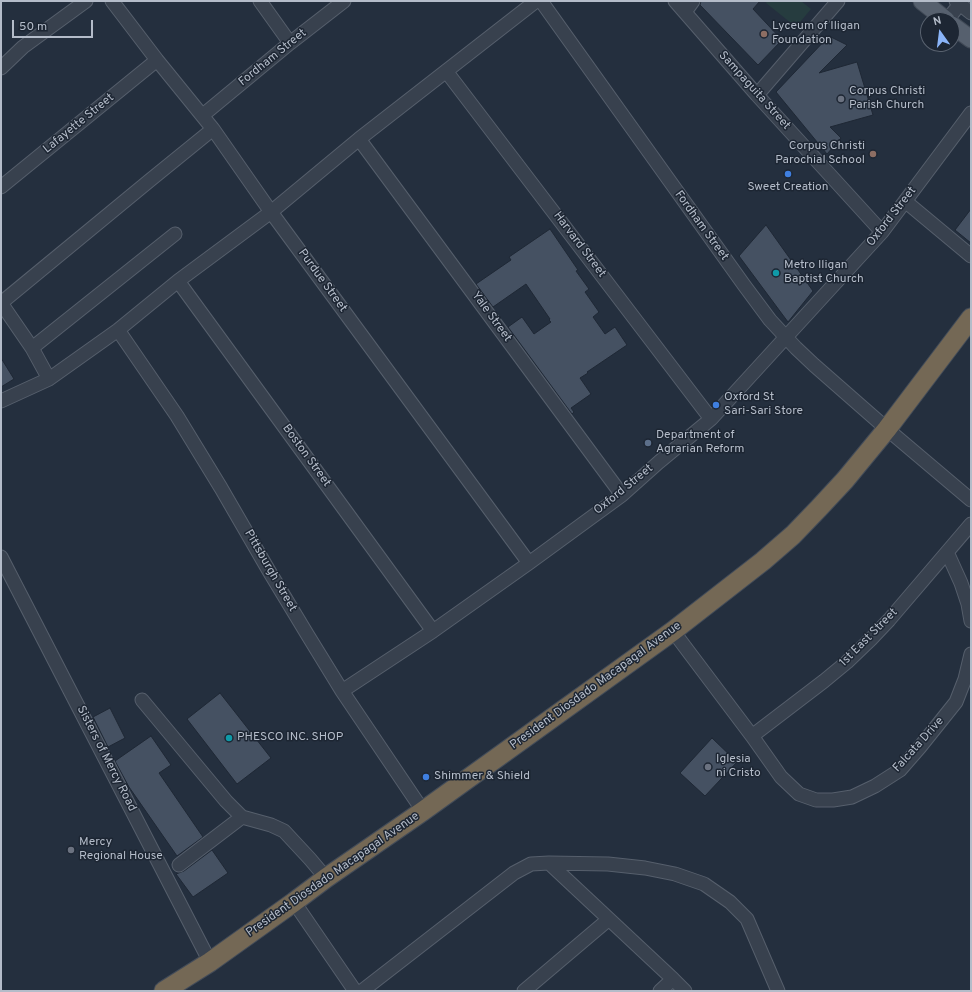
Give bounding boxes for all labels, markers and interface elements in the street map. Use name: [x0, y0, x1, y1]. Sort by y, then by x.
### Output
scale bar: [14, 12, 95, 38]
north arrow: [920, 12, 960, 52]
text: N: [932, 14, 943, 29]
text: 50 m: [19, 19, 47, 35]
place label: Lyceum of Iligan Foundation: [772, 20, 860, 48]
street label: Fordham Street: [236, 26, 310, 90]
marker: Lyceum of Iligan Foundation: [759, 29, 769, 39]
street label: Sampaguita Street: [715, 49, 793, 133]
place label: Corpus Christi Parish Church: [849, 85, 925, 113]
street label: Lafayette Street: [41, 91, 117, 157]
marker: Corpus Christi Parish Church: [836, 94, 846, 104]
place label: Corpus Christi Parochial School: [775, 140, 865, 168]
marker: Corpus Christi Parochial School: [868, 149, 878, 159]
marker: Sweet Creation: [783, 169, 793, 179]
place label: Sweet Creation: [748, 181, 828, 195]
street label: Oxford Street: [864, 184, 920, 250]
street label: Fordham Street: [671, 188, 731, 264]
street label: Harvard Street: [550, 209, 608, 281]
street label: Purdue Street: [294, 247, 350, 315]
place label: Metro Iligan Baptist Church: [784, 259, 864, 287]
marker: Metro Iligan Baptist Church: [771, 268, 781, 278]
street label: Yale Street: [468, 289, 514, 345]
place label: Oxford St Sari-Sari Store: [724, 391, 803, 419]
marker: Oxford St Sari-Sari Store: [711, 400, 721, 410]
street label: Boston Street: [279, 422, 333, 490]
place label: Department of Agrarian Reform: [656, 429, 744, 457]
marker: Department of Agrarian Reform: [643, 438, 653, 448]
street label: Oxford Street: [592, 462, 656, 518]
street label: Pittsburgh Street: [241, 527, 299, 615]
street label: 1st East Street: [837, 606, 901, 670]
street label: President Diosdado Macapagal Avenue: [508, 619, 684, 753]
street label: Sisters of Mercy Road: [73, 704, 139, 814]
street label: Falcata Drive: [890, 714, 948, 776]
place label: PHESCO INC. SHOP: [237, 731, 343, 745]
marker: PHESCO INC. SHOP: [224, 733, 234, 743]
place label: Iglesia ni Cristo: [716, 753, 761, 781]
marker: Iglesia ni Cristo: [703, 762, 713, 772]
place label: Shimmer & Shield: [434, 770, 530, 784]
marker: Shimmer & Shield: [421, 772, 431, 782]
street label: President Diosdado Macapagal Avenue: [244, 810, 422, 940]
place label: Mercy Regional House: [79, 836, 163, 864]
marker: Mercy Regional House: [66, 845, 76, 855]

